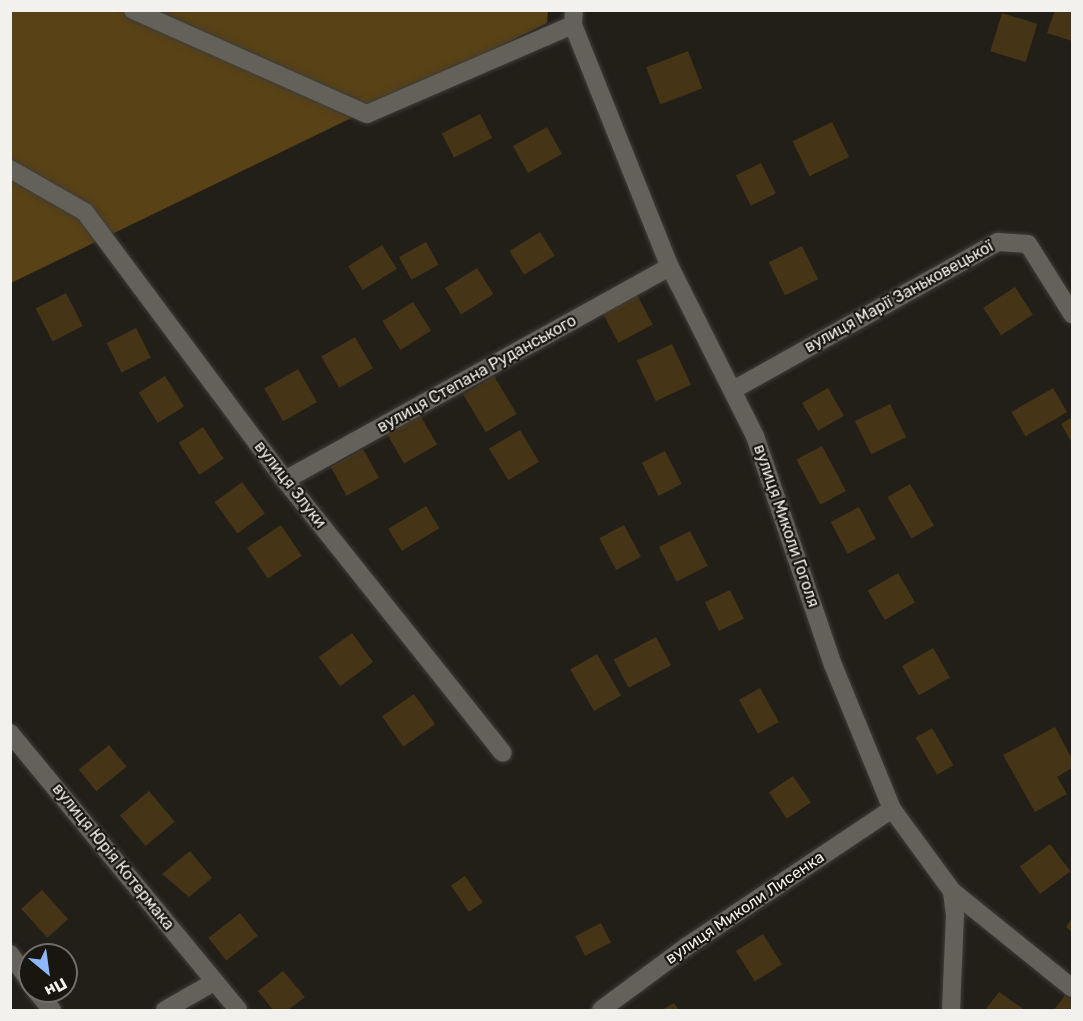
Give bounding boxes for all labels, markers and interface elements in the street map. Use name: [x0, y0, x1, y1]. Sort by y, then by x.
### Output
street label: вулиця Марії Заньковецької: [801, 237, 997, 357]
street label: вулиця Степана Руданського: [374, 311, 580, 437]
street label: вулиця Злуки: [250, 438, 330, 532]
street label: вулиця Миколи Гоголя: [749, 442, 823, 610]
street label: вулиця Юрія Котермака: [48, 780, 178, 934]
street label: вулиця Миколи Лисенка: [662, 848, 828, 968]
north arrow: [18, 943, 78, 1003]
text: Пн: [42, 974, 70, 1001]

